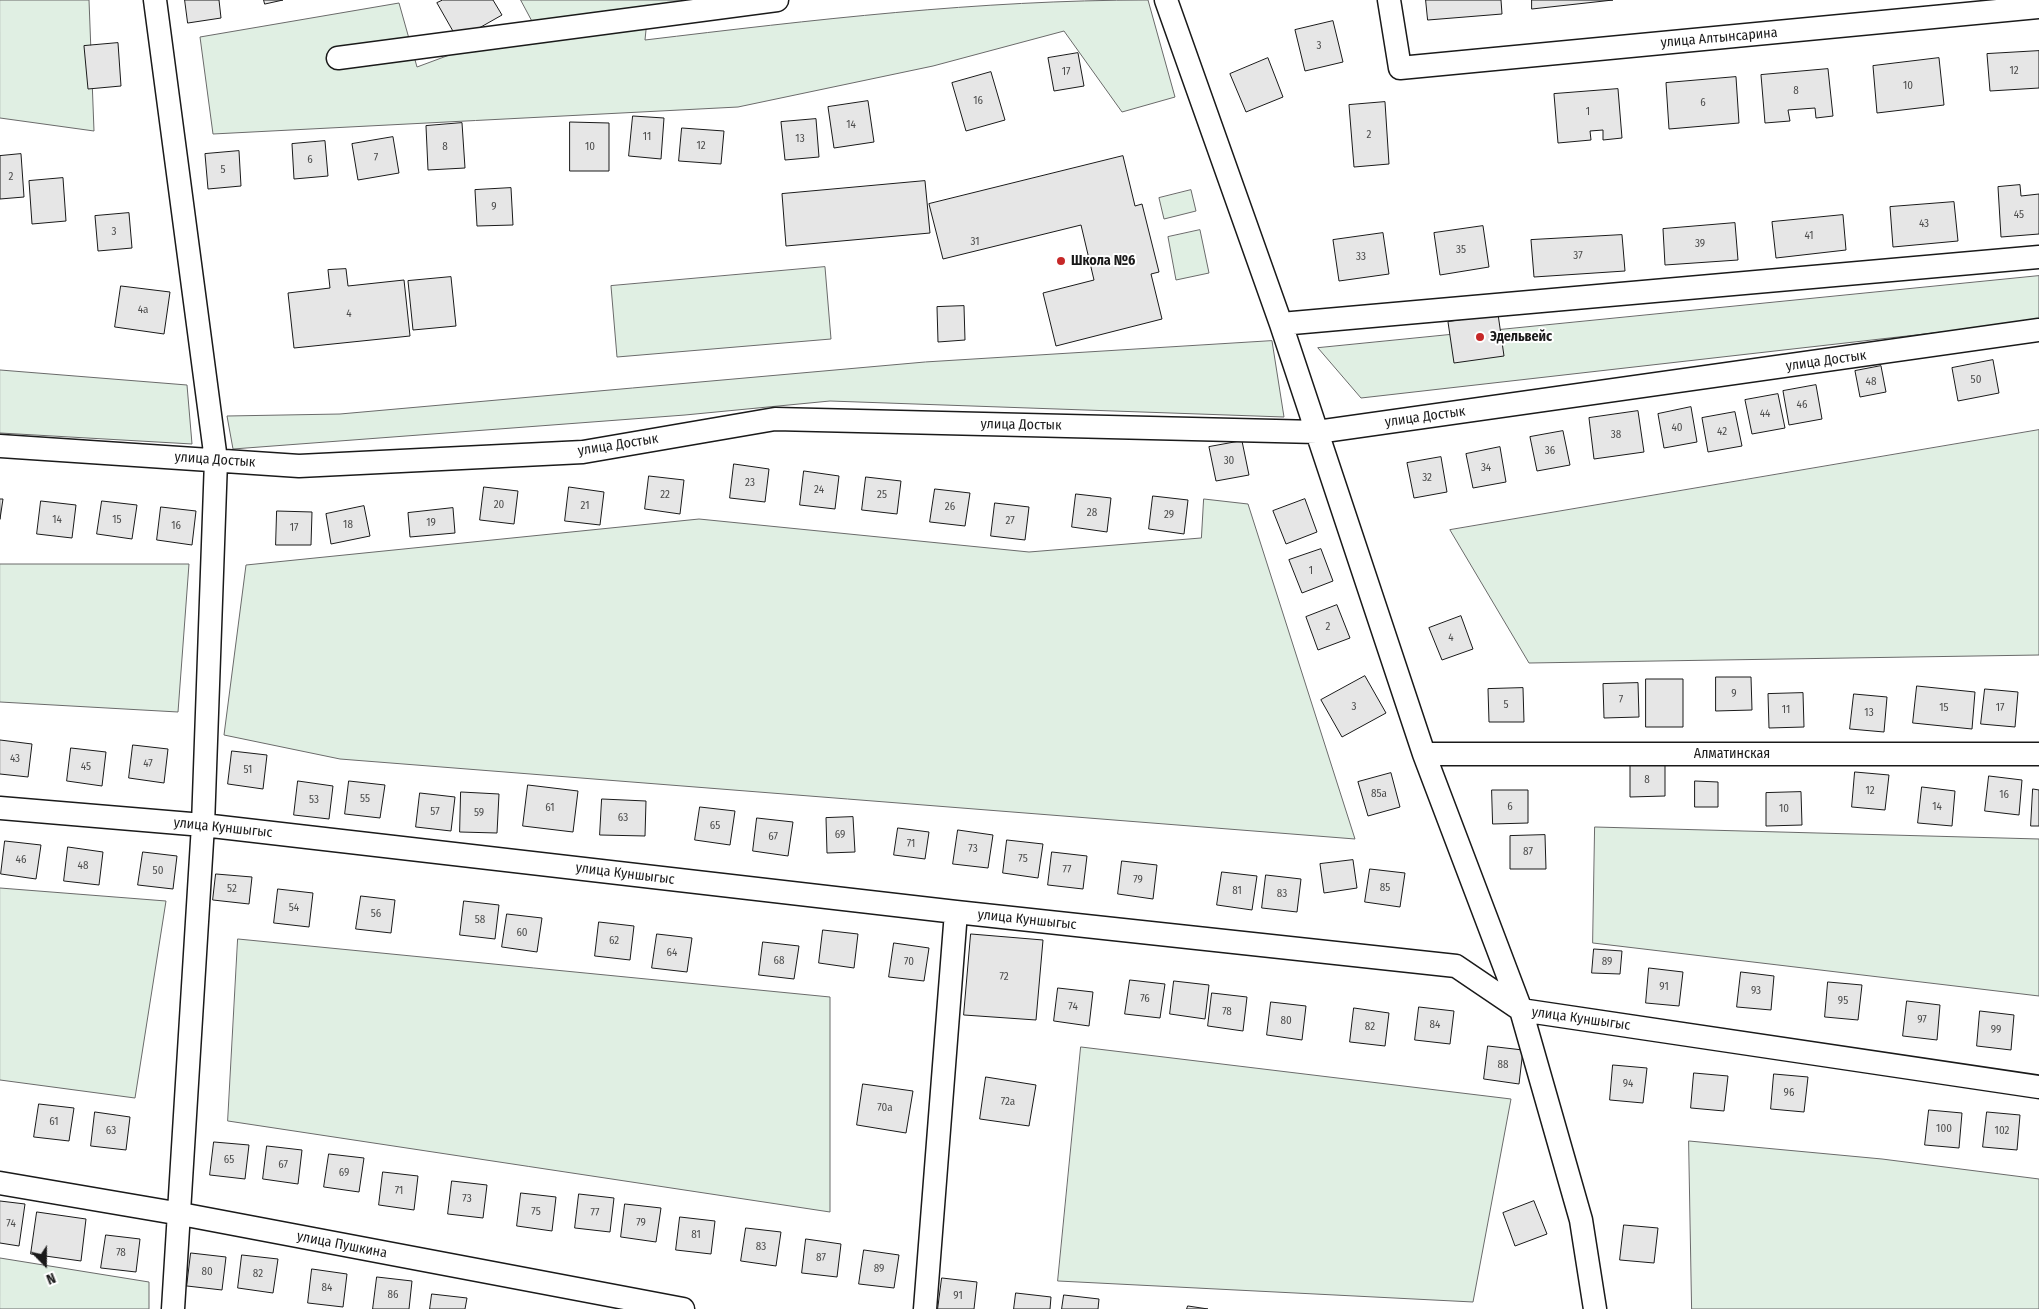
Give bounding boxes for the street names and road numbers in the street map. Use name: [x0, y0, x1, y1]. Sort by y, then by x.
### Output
street label: улица Алтынсарина: [1660, 25, 1778, 51]
street label: улица Достык: [1785, 347, 1867, 375]
street label: улица Достык: [1384, 403, 1466, 431]
street label: улица Достык: [980, 416, 1062, 434]
street label: улица Достык: [577, 430, 659, 460]
street label: улица Достык: [174, 449, 256, 471]
street label: Алматинская: [1694, 746, 1770, 762]
street label: улица Куншыгыс: [173, 814, 273, 842]
street label: улица Куншыгыс: [575, 860, 675, 888]
street label: улица Куншыгыс: [977, 906, 1077, 934]
street label: улица Куншыгыс: [1531, 1004, 1631, 1034]
street label: улица Пушкина: [296, 1228, 388, 1262]

